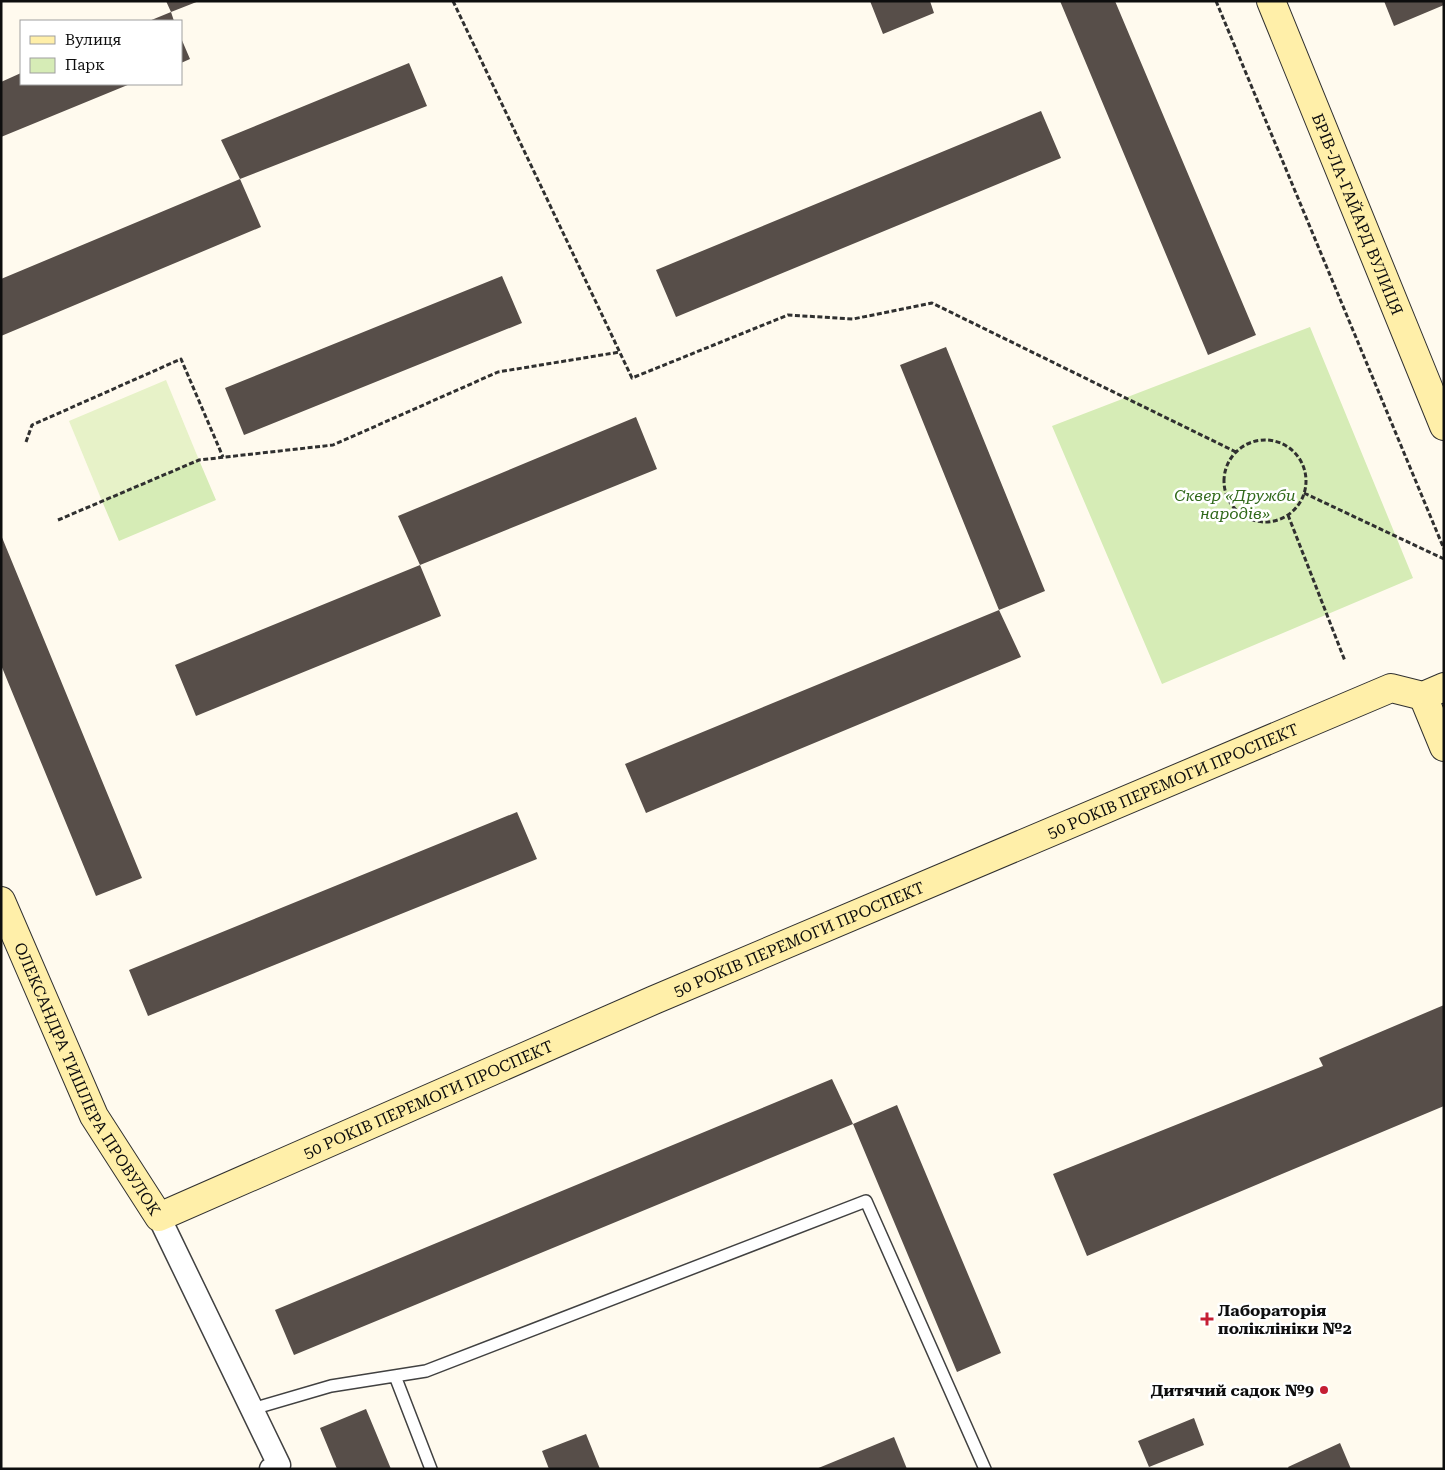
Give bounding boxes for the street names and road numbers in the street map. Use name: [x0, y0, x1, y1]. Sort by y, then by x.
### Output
street label: БРІВ-ЛА-ГАЙАРД ВУЛИЦЯ: [1308, 110, 1407, 318]
street label: 50 РОКІВ ПЕРЕМОГИ ПРОСПЕКТ: [1044, 719, 1301, 842]
street label: 50 РОКІВ ПЕРЕМОГИ ПРОСПЕКТ: [670, 877, 927, 1000]
street label: ОЛЕКСАНДРА ТИШЛЕРА ПРОВУЛОК: [10, 939, 165, 1219]
street label: 50 РОКІВ ПЕРЕМОГИ ПРОСПЕКТ: [300, 1036, 556, 1162]

